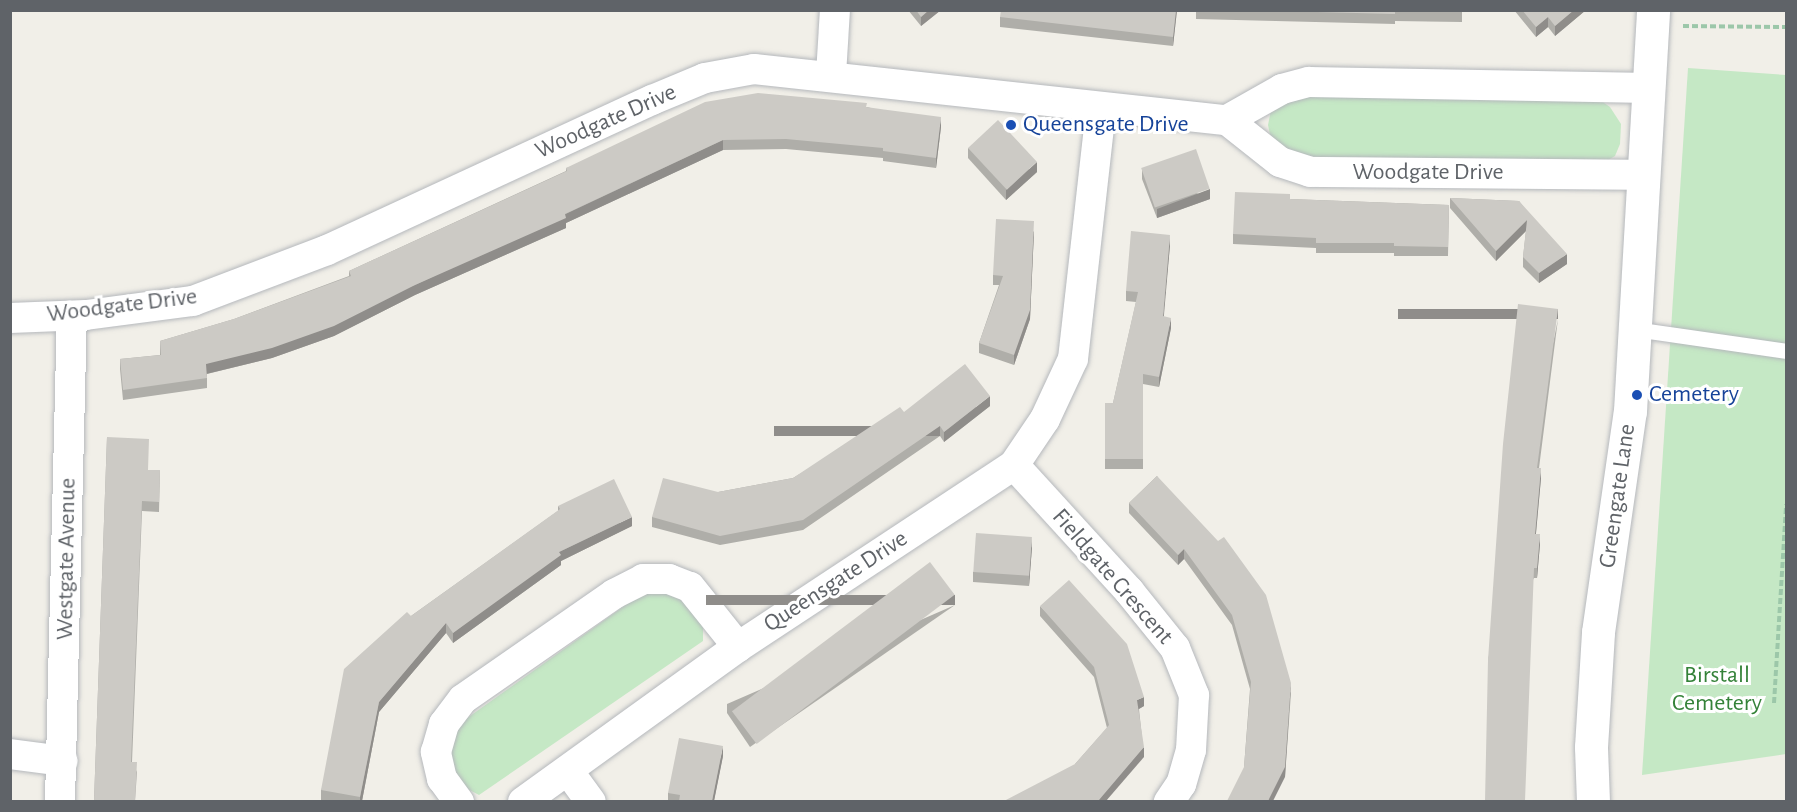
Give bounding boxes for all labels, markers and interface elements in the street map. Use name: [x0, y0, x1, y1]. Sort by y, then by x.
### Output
street label: Woodgate Drive: [531, 78, 681, 166]
place label: Queensgate Drive: [1023, 111, 1189, 139]
marker: Queensgate Drive: [1004, 118, 1018, 132]
street label: Woodgate Drive: [1352, 159, 1504, 187]
street label: Woodgate Drive: [45, 282, 199, 330]
place label: Cemetery: [1649, 381, 1739, 409]
marker: Cemetery: [1630, 388, 1644, 402]
street label: Greengate Lane: [1594, 422, 1642, 570]
street label: Westgate Avenue: [51, 478, 83, 640]
street label: Fieldgate Crescent: [1045, 503, 1179, 651]
street label: Queensgate Drive: [759, 525, 913, 639]
park label: Birstall Cemetery: [1672, 662, 1762, 718]

